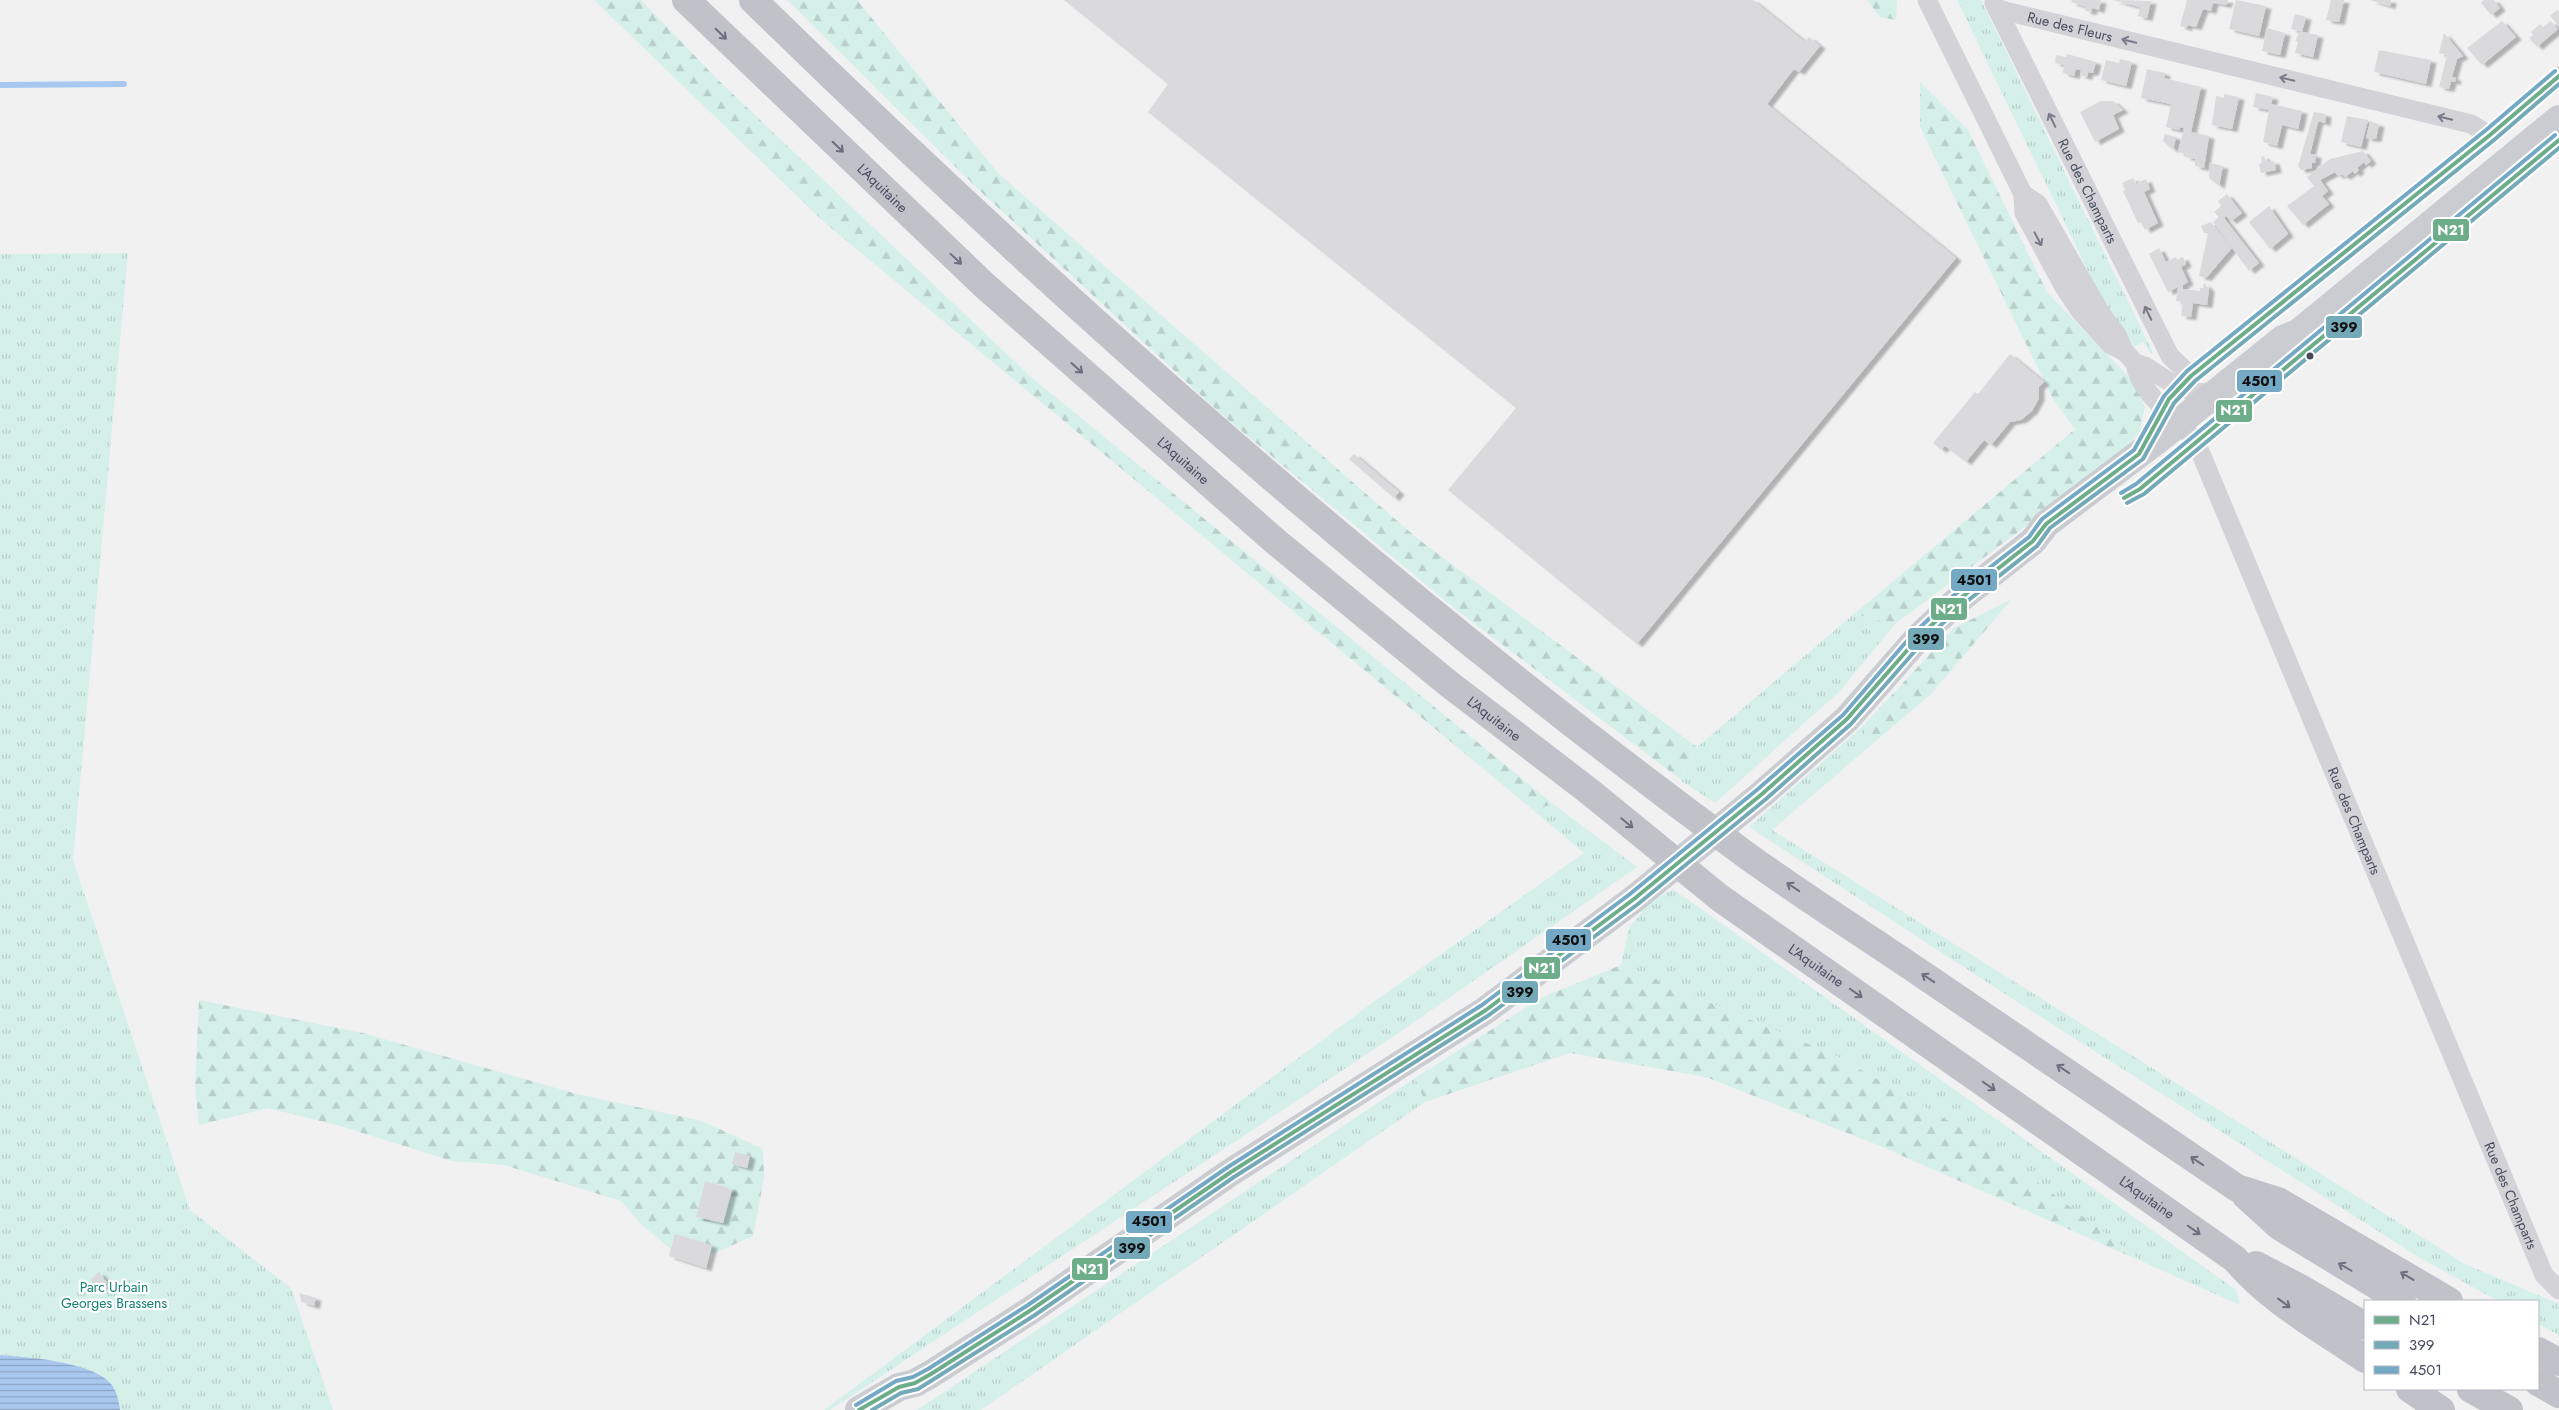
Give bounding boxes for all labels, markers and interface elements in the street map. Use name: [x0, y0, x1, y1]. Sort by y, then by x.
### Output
street label: Rue des Fleurs: [2025, 7, 2115, 47]
one-way arrow: [715, 28, 728, 40]
one-way arrow: [2122, 36, 2138, 45]
one-way arrow: [2280, 74, 2296, 84]
one-way arrow: [2047, 113, 2056, 128]
one-way arrow: [2438, 113, 2454, 122]
street label: Rue des Champarts: [2053, 135, 2122, 247]
one-way arrow: [832, 141, 845, 153]
street label: L'Aquitaine: [853, 159, 912, 217]
line badge: N21: [2432, 218, 2470, 242]
text: N21: [2437, 220, 2465, 240]
one-way arrow: [2034, 231, 2043, 246]
one-way arrow: [950, 253, 962, 265]
one-way arrow: [2143, 306, 2152, 321]
line badge: 399: [2325, 315, 2363, 339]
text: 399: [2330, 317, 2358, 337]
unlabelled marker: [2305, 351, 2315, 361]
one-way arrow: [1070, 362, 1083, 373]
line badge: 4501: [2236, 369, 2283, 393]
text: 4501: [2241, 371, 2277, 391]
line badge: N21: [2215, 399, 2253, 423]
text: N21: [2220, 400, 2248, 420]
street label: L'Aquitaine: [1153, 432, 1214, 489]
line badge: 4501: [1950, 568, 1998, 592]
text: 4501: [1956, 570, 1992, 590]
line badge: N21: [1930, 597, 1968, 621]
text: N21: [1935, 599, 1963, 619]
line badge: 399: [1907, 627, 1945, 651]
text: 399: [1912, 629, 1940, 649]
street label: L'Aquitaine: [1463, 691, 1525, 746]
street label: Rue des Champarts: [2323, 764, 2386, 878]
one-way arrow: [1621, 817, 1634, 829]
one-way arrow: [1787, 882, 1801, 892]
line badge: 4501: [1545, 928, 1592, 952]
text: 4501: [1551, 930, 1587, 950]
street label: L'Aquitaine: [1784, 939, 1848, 992]
line badge: N21: [1523, 956, 1561, 980]
text: N21: [1528, 958, 1556, 978]
one-way arrow: [1921, 973, 1935, 983]
line badge: 399: [1501, 980, 1539, 1004]
text: 399: [1506, 982, 1534, 1002]
one-way arrow: [1849, 988, 1863, 998]
one-way arrow: [2056, 1064, 2070, 1074]
one-way arrow: [1982, 1081, 1996, 1091]
street label: Rue des Champarts: [2479, 1139, 2542, 1253]
one-way arrow: [2190, 1155, 2204, 1166]
street label: L'Aquitaine: [2115, 1171, 2179, 1224]
line badge: 4501: [1125, 1210, 1173, 1234]
text: 4501: [1131, 1211, 1167, 1231]
one-way arrow: [2187, 1225, 2201, 1235]
line badge: 399: [1113, 1236, 1151, 1260]
text: 399: [1118, 1238, 1146, 1258]
line badge: N21: [1071, 1257, 1109, 1281]
text: N21: [1076, 1259, 1104, 1279]
one-way arrow: [2338, 1262, 2353, 1272]
one-way arrow: [2401, 1271, 2415, 1281]
park label: Parc Urbain Georges Brassens: [61, 1277, 167, 1313]
one-way arrow: [2277, 1298, 2290, 1309]
legend: [2364, 1300, 2539, 1390]
text: N21: [2409, 1309, 2436, 1331]
text: 399: [2409, 1334, 2434, 1356]
text: 4501: [2409, 1359, 2442, 1381]

